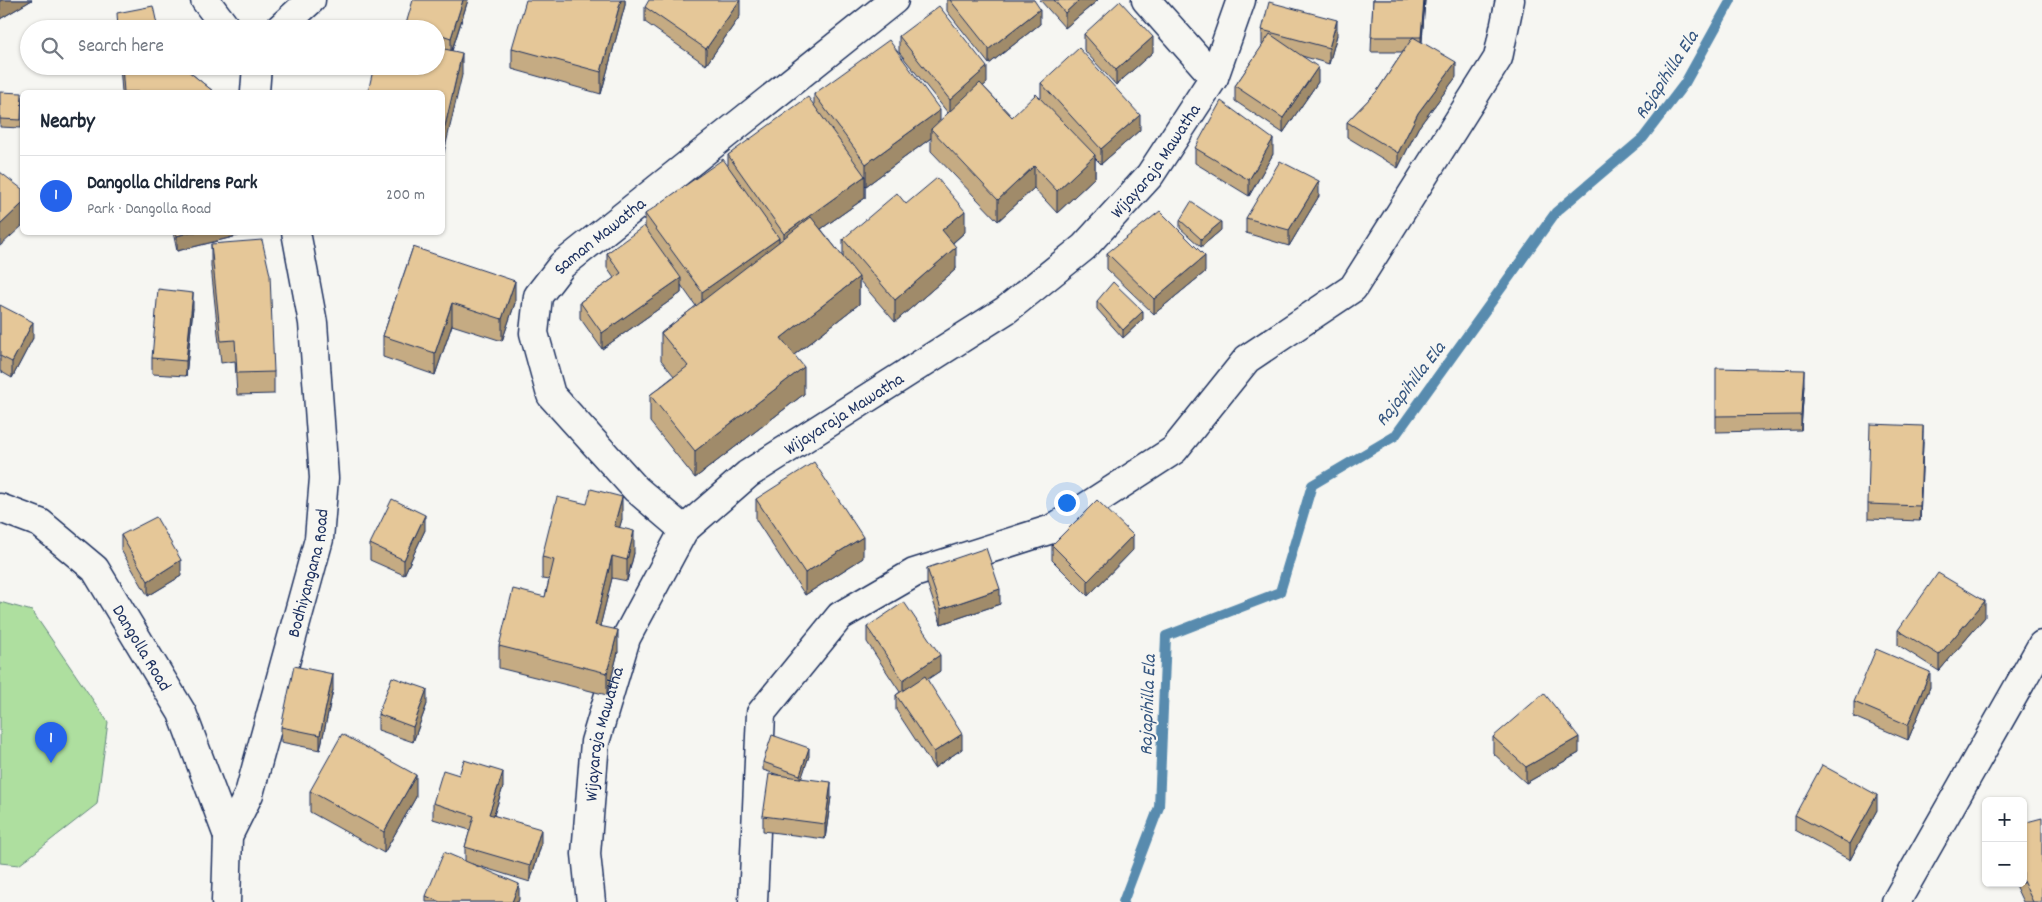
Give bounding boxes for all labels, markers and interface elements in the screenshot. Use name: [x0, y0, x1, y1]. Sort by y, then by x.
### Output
search box: [20, 20, 445, 75]
water label: Rajapihilla Ela: [1629, 25, 1707, 126]
icon: search: [38, 34, 66, 62]
text: Search here: [78, 34, 164, 61]
street label: Wijayaraja Mawatha: [1106, 99, 1208, 225]
text: Nearby: [40, 108, 95, 138]
text: Dangolla Childrens Park: [87, 171, 258, 198]
text: 1: [54, 184, 58, 207]
text: 200 m: [386, 184, 425, 207]
street label: Saman Mawatha: [549, 192, 653, 281]
text: Park · Dangolla Road: [87, 198, 211, 221]
water label: Rajapihilla Ela: [1370, 336, 1454, 433]
street label: Wijayaraja Mawatha: [780, 368, 910, 463]
your location: [1054, 490, 1080, 516]
street label: Bodhiyangana Road: [283, 508, 336, 641]
street label: Dangolla Road: [104, 601, 176, 697]
water label: Rajapihilla Ela: [1134, 653, 1165, 756]
street label: Wijayaraja Mawatha: [580, 664, 632, 802]
pin: 1: [35, 722, 67, 763]
map controls: [1982, 797, 2027, 887]
button: +: [1982, 797, 2027, 842]
button: −: [1982, 842, 2027, 887]

